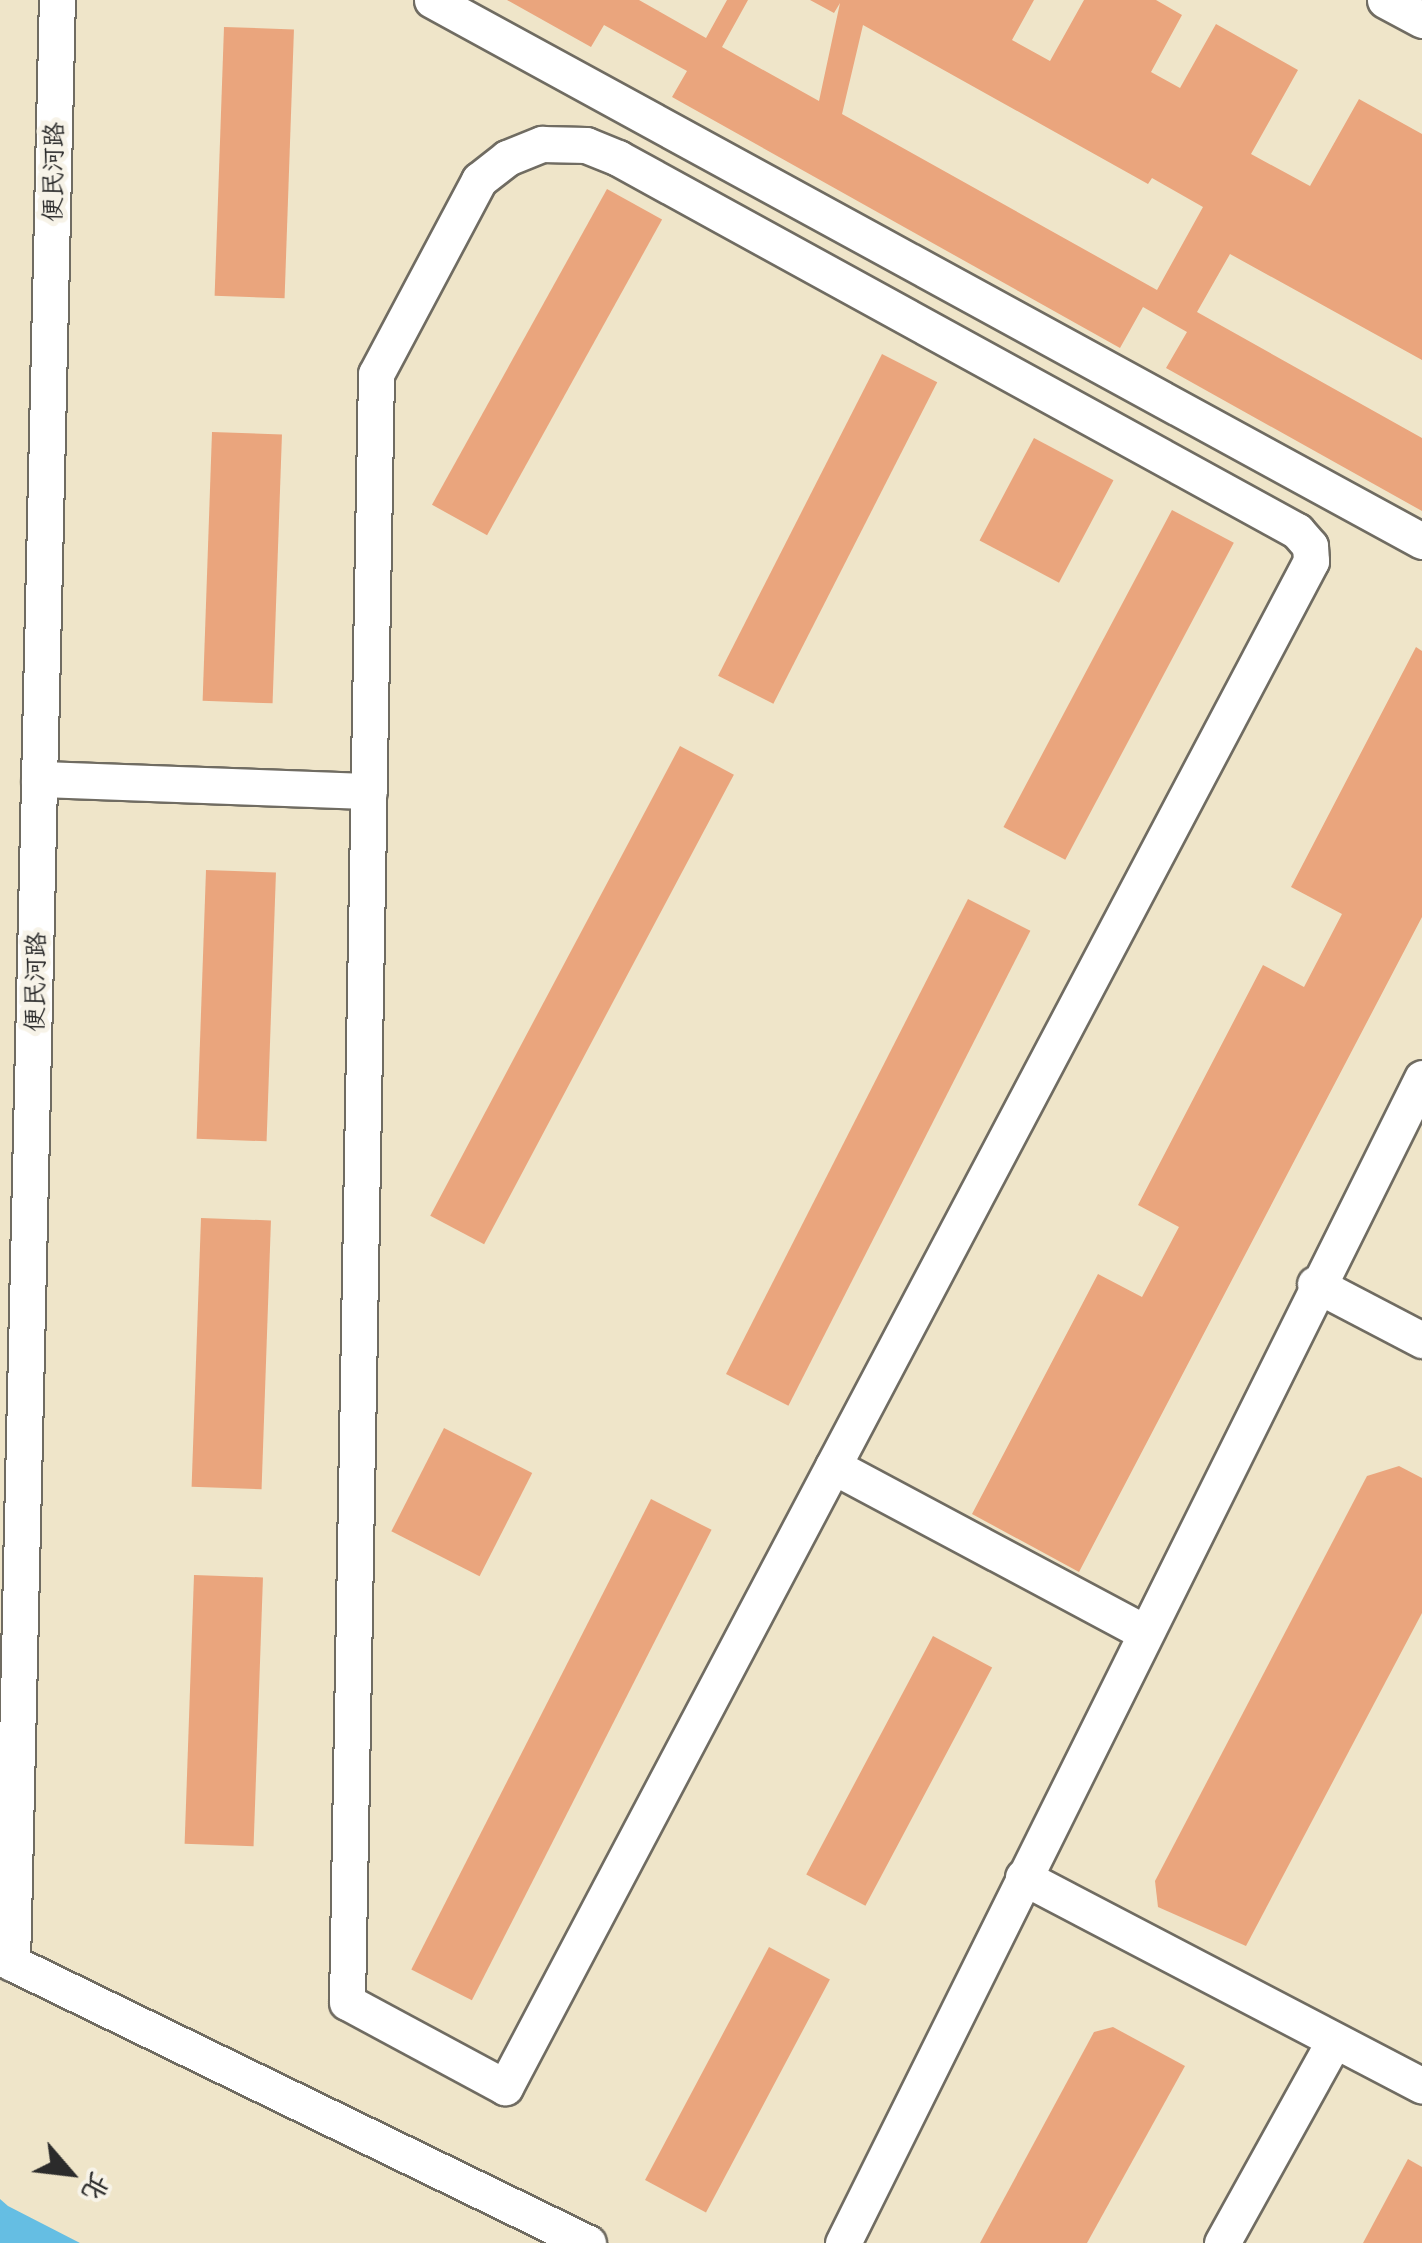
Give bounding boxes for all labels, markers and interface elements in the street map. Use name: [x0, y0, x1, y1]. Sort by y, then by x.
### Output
street label: 便民河路: [37, 122, 69, 222]
street label: 便民河路: [19, 932, 51, 1032]
north arrow: [20, 2123, 120, 2223]
text: 北: [74, 2166, 119, 2208]

